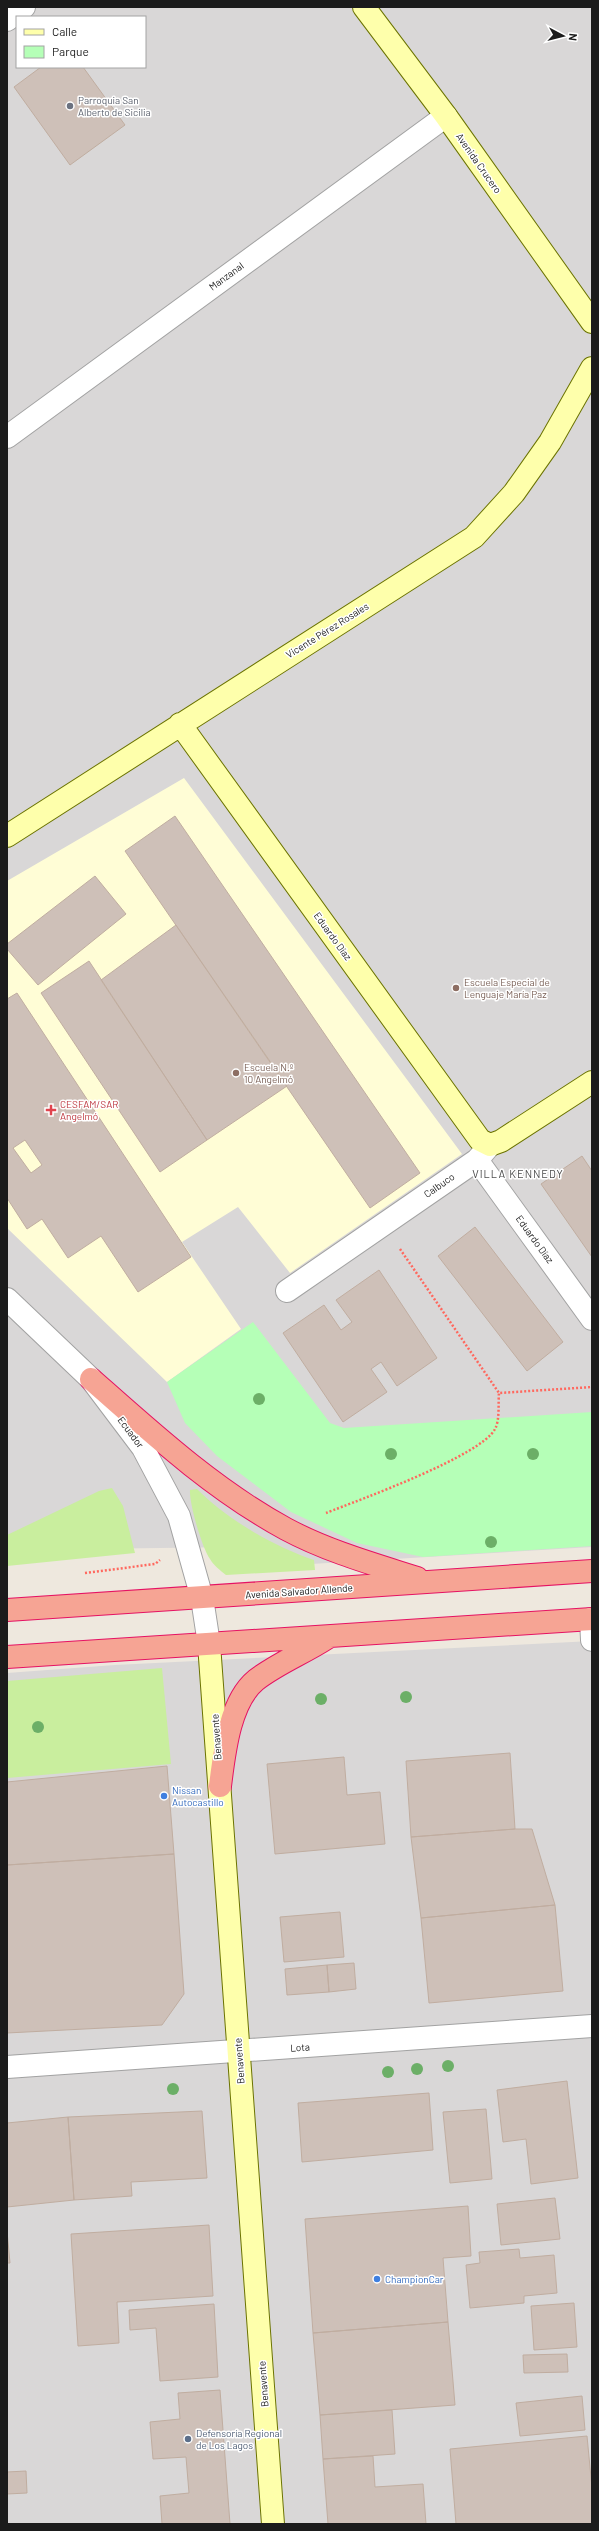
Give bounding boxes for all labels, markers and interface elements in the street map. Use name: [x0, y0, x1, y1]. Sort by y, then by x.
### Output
legend: [16, 16, 146, 68]
north arrow: [543, 16, 583, 56]
text: Calle: [52, 24, 77, 38]
text: N: [567, 33, 580, 42]
text: Parque: [52, 44, 89, 58]
place label: Parroquia San Alberto de Sicilia: [78, 94, 151, 118]
marker: Parroquia San Alberto de Sicilia: [65, 101, 75, 111]
street label: Avenida Crucero: [454, 131, 504, 195]
street label: Manzanal: [206, 259, 246, 293]
street label: Vicente Pérez Rosales: [283, 600, 371, 660]
street label: Eduardo Díaz: [312, 910, 355, 963]
place label: Escuela Especial de Lenguaje María Paz: [464, 976, 550, 1000]
marker: Escuela Especial de Lenguaje María Paz: [451, 983, 461, 993]
place label: Escuela N.º 10 Angelmó: [244, 1061, 294, 1085]
marker: Escuela N.º 10 Angelmó: [231, 1068, 241, 1078]
place label: CESFAM/SAR Angelmó: [60, 1098, 118, 1122]
marker: CESFAM/SAR Angelmó: [45, 1104, 57, 1116]
district label: VILLA KENNEDY: [472, 1167, 564, 1180]
street label: Calbuco: [421, 1170, 457, 1200]
street label: Eduardo Díaz: [514, 1213, 557, 1266]
street label: Ecuador: [115, 1414, 147, 1450]
street label: Avenida Salvador Allende: [245, 1581, 353, 1601]
street label: Benavente: [208, 1714, 224, 1760]
place label: Nissan Autocastillo: [172, 1784, 224, 1808]
marker: Nissan Autocastillo: [159, 1791, 169, 1801]
street label: Benavente: [231, 2038, 247, 2084]
street label: Lota: [290, 2040, 310, 2054]
place label: ChampionCar: [385, 2273, 444, 2285]
marker: ChampionCar: [372, 2274, 382, 2284]
street label: Benavente: [255, 2361, 271, 2407]
place label: Defensoría Regional de Los Lagos: [196, 2427, 282, 2451]
marker: Defensoría Regional de Los Lagos: [183, 2434, 193, 2444]

